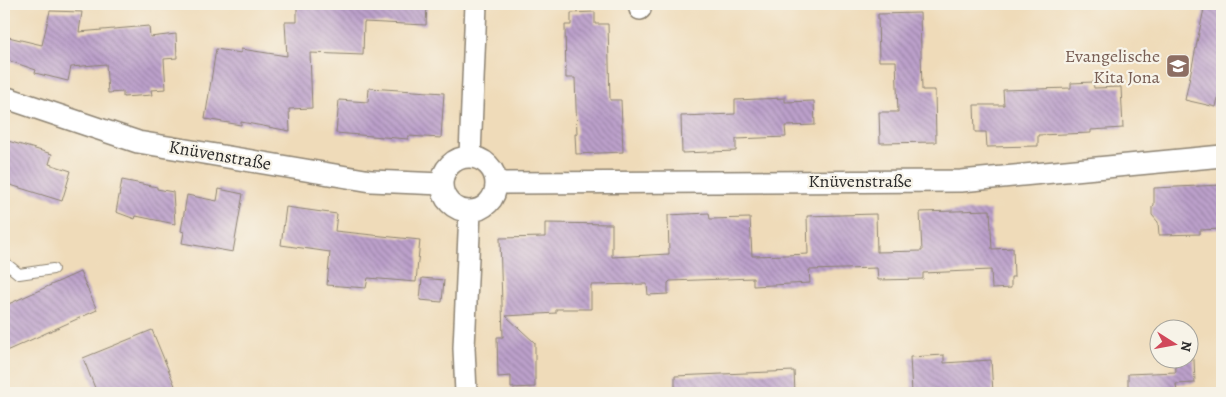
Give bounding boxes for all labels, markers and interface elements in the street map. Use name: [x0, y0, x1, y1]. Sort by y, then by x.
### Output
place label: Evangelische Kita Jona: [1065, 44, 1161, 89]
school or university icon: Evangelische Kita Jona: [1165, 53, 1191, 79]
street label: Knüvenstraße: [167, 134, 273, 176]
street label: Knüvenstraße: [808, 169, 912, 193]
north arrow: [1148, 320, 1198, 370]
text: N: [1176, 340, 1197, 353]

